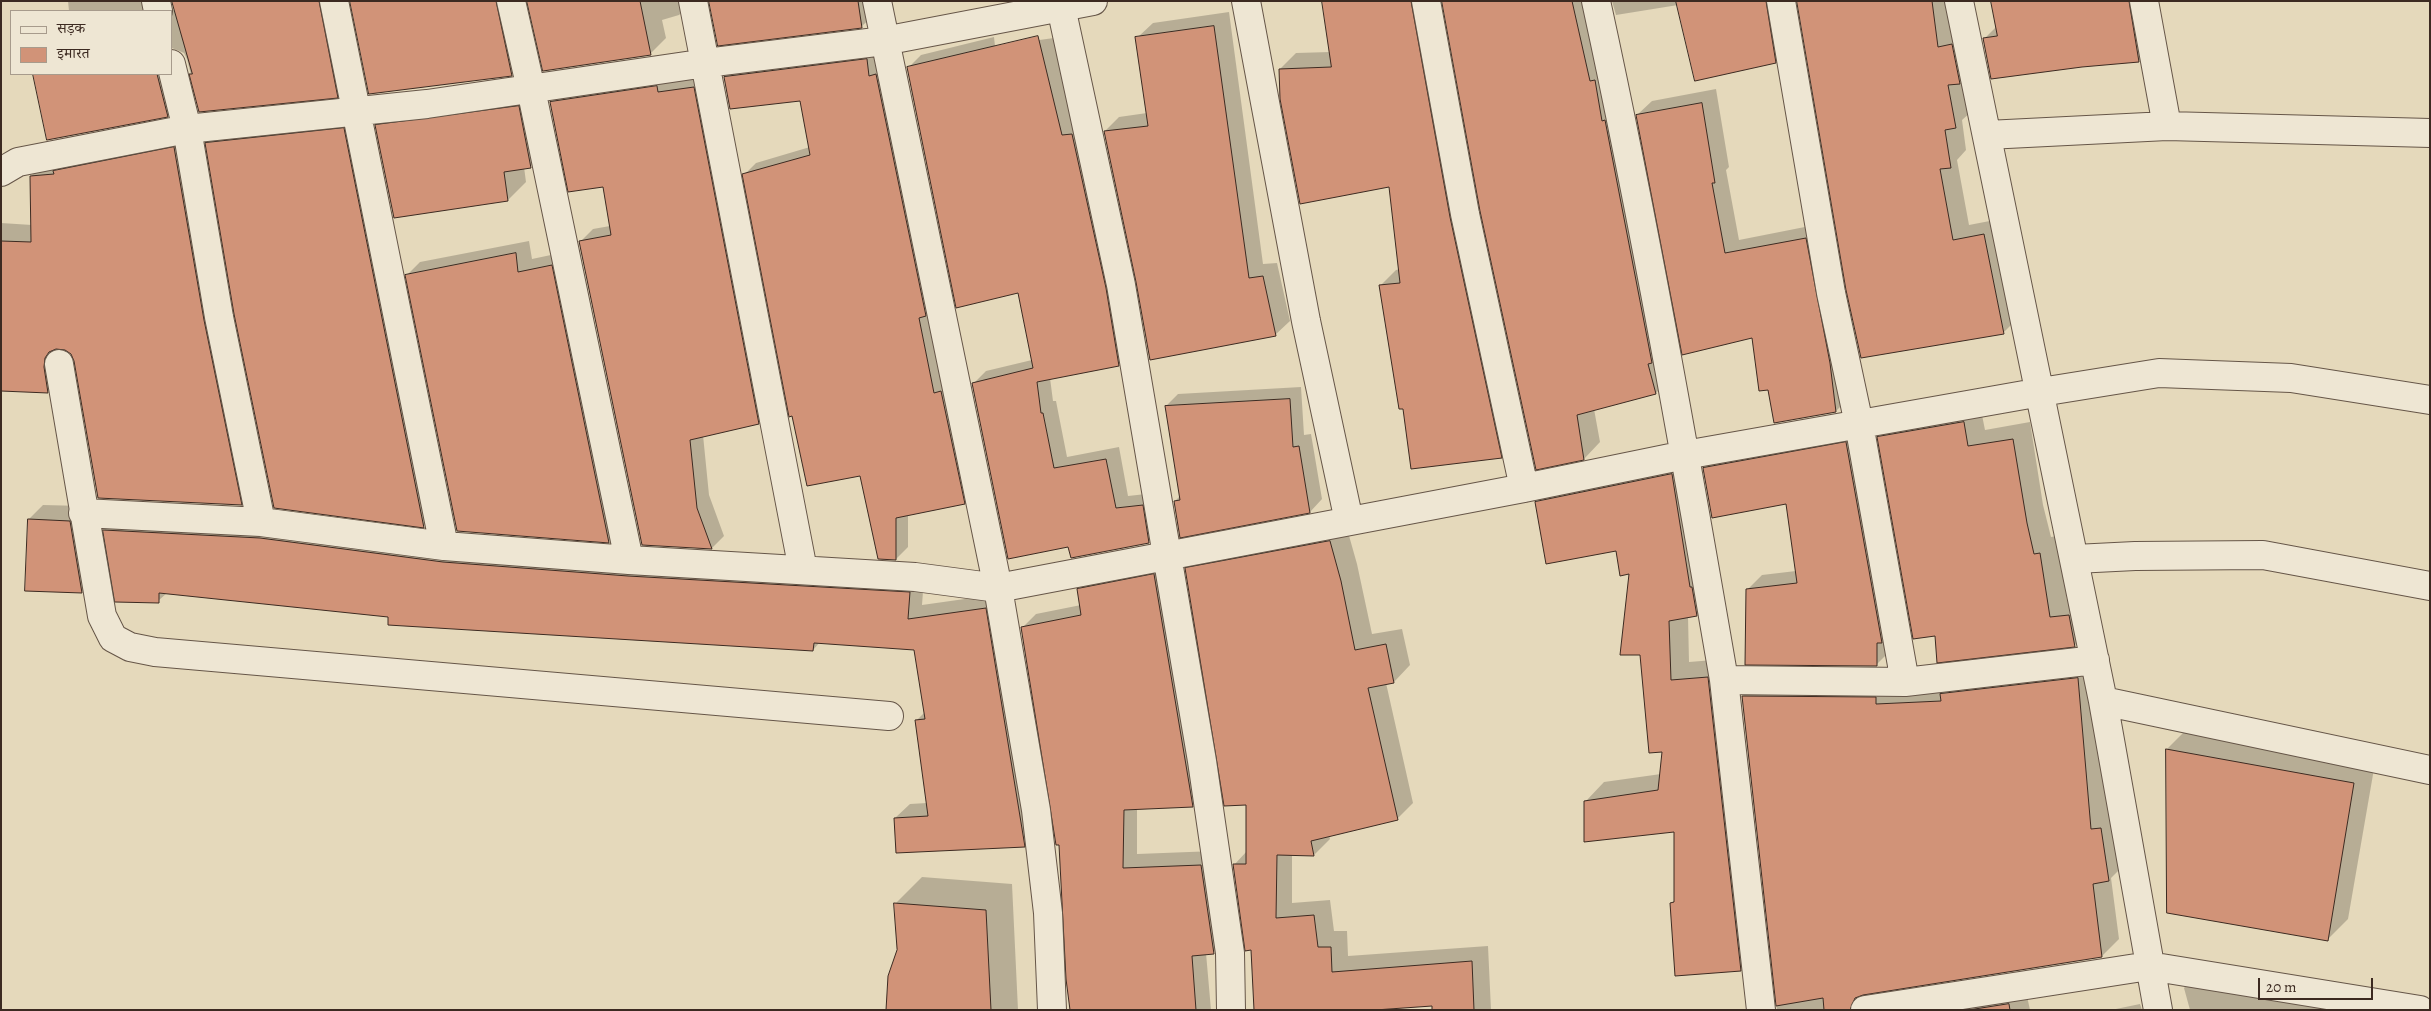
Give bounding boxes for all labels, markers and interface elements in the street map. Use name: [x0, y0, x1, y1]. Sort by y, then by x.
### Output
legend: [10, 10, 172, 75]
text: सड़क: [57, 18, 85, 38]
text: इमारत: [57, 43, 90, 63]
scale bar: [2261, 968, 2376, 1000]
text: 20 m: [2266, 977, 2297, 997]

